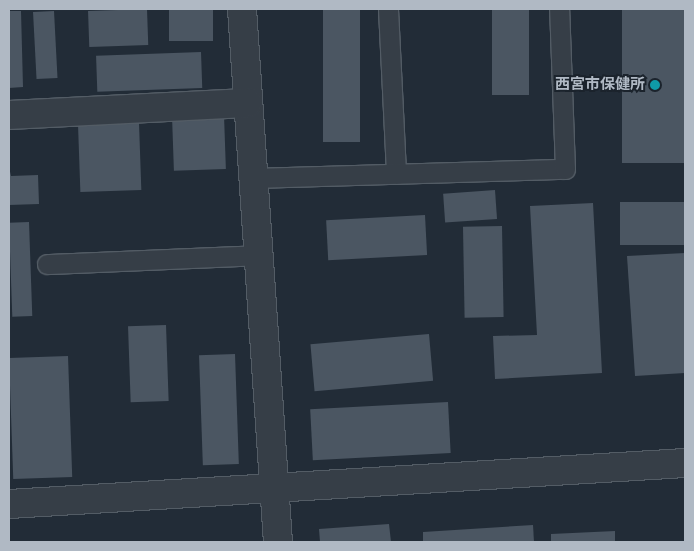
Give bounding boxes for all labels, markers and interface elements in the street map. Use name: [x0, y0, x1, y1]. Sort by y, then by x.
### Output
place label: 西宮市保健所: [555, 76, 645, 94]
marker: 西宮市保健所: [649, 79, 661, 91]

